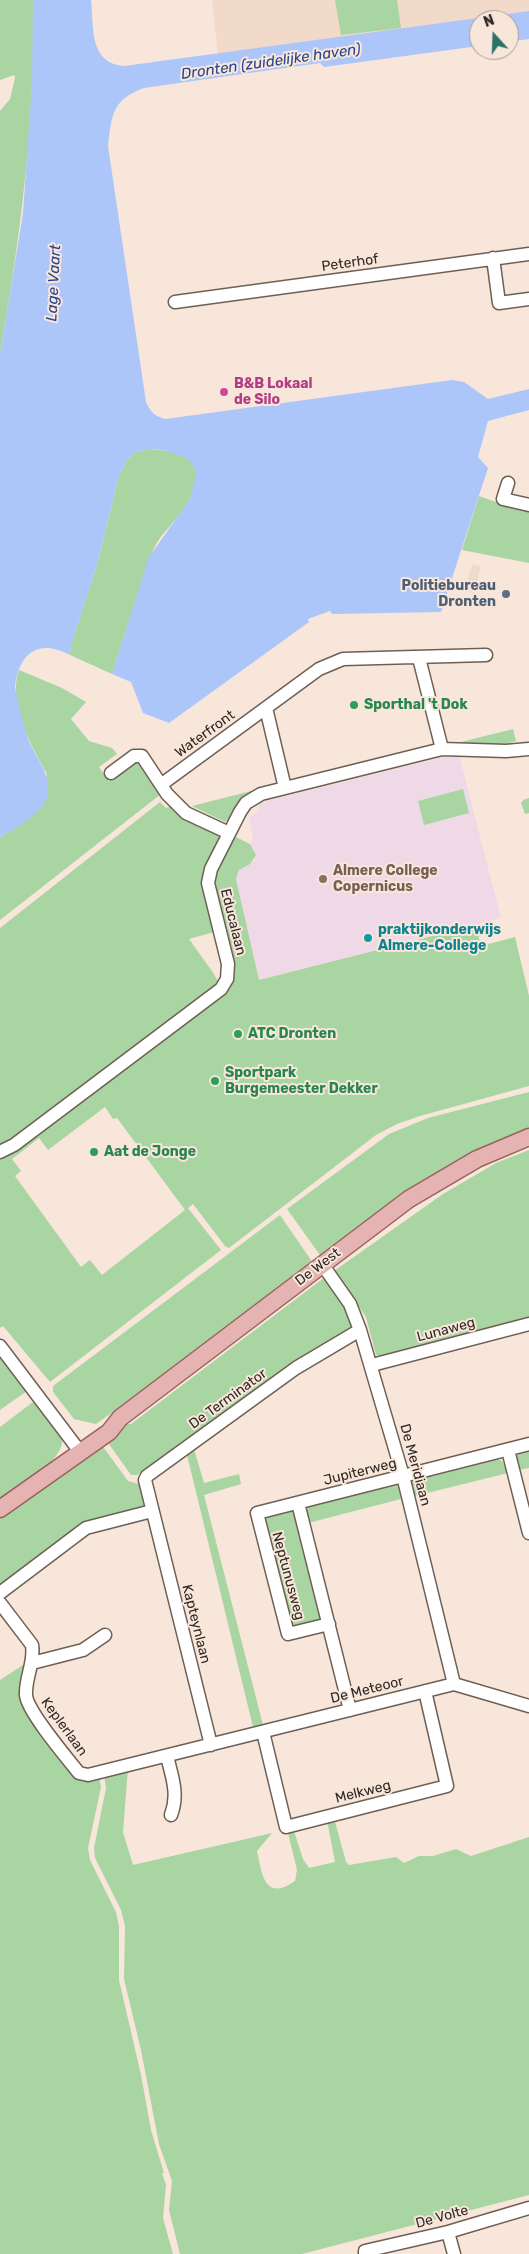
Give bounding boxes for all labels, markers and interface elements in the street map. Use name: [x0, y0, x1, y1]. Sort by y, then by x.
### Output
north arrow: [469, 10, 519, 60]
text: N: [481, 12, 497, 31]
water label: Dronten (zuidelijke haven): [180, 40, 362, 84]
water label: Lage Vaart: [43, 244, 65, 322]
street label: Peterhof: [321, 251, 379, 275]
place label: B&B Lokaal de Silo: [234, 376, 312, 408]
marker: B&B Lokaal de Silo: [218, 386, 230, 398]
place label: Politiebureau Dronten: [402, 578, 496, 610]
marker: Politiebureau Dronten: [500, 588, 512, 600]
place label: Sporthal 't Dok: [364, 697, 468, 713]
marker: Sporthal 't Dok: [348, 699, 360, 711]
street label: Waterfront: [172, 707, 238, 761]
place label: Almere College Copernicus: [333, 863, 438, 896]
marker: Almere College Copernicus: [317, 873, 329, 885]
street label: Educalaan: [217, 887, 249, 957]
place label: praktijkonderwijs Almere-College: [378, 922, 501, 954]
marker: praktijkonderwijs Almere-College: [362, 932, 374, 944]
place label: ATC Dronten: [248, 1026, 336, 1042]
marker: ATC Dronten: [232, 1028, 244, 1040]
place label: Sportpark Burgemeester Dekker: [225, 1065, 378, 1098]
marker: Sportpark Burgemeester Dekker: [209, 1075, 221, 1087]
place label: Aat de Jonge: [104, 1144, 196, 1160]
marker: Aat de Jonge: [88, 1146, 100, 1158]
street label: De West: [292, 1245, 344, 1289]
street label: Lunaweg: [415, 1314, 477, 1346]
street label: De Terminator: [186, 1365, 270, 1433]
street label: De Meridiaan: [396, 1422, 434, 1508]
street label: Jupiterweg: [322, 1455, 398, 1489]
street label: Neptunusweg: [268, 1530, 308, 1622]
street label: Kapteynlaan: [178, 1583, 214, 1665]
street label: De Meteoor: [329, 1673, 405, 1707]
street label: Keplerlaan: [37, 1695, 91, 1759]
street label: Melkweg: [333, 1777, 393, 1807]
street label: De Volte: [414, 2202, 470, 2232]

